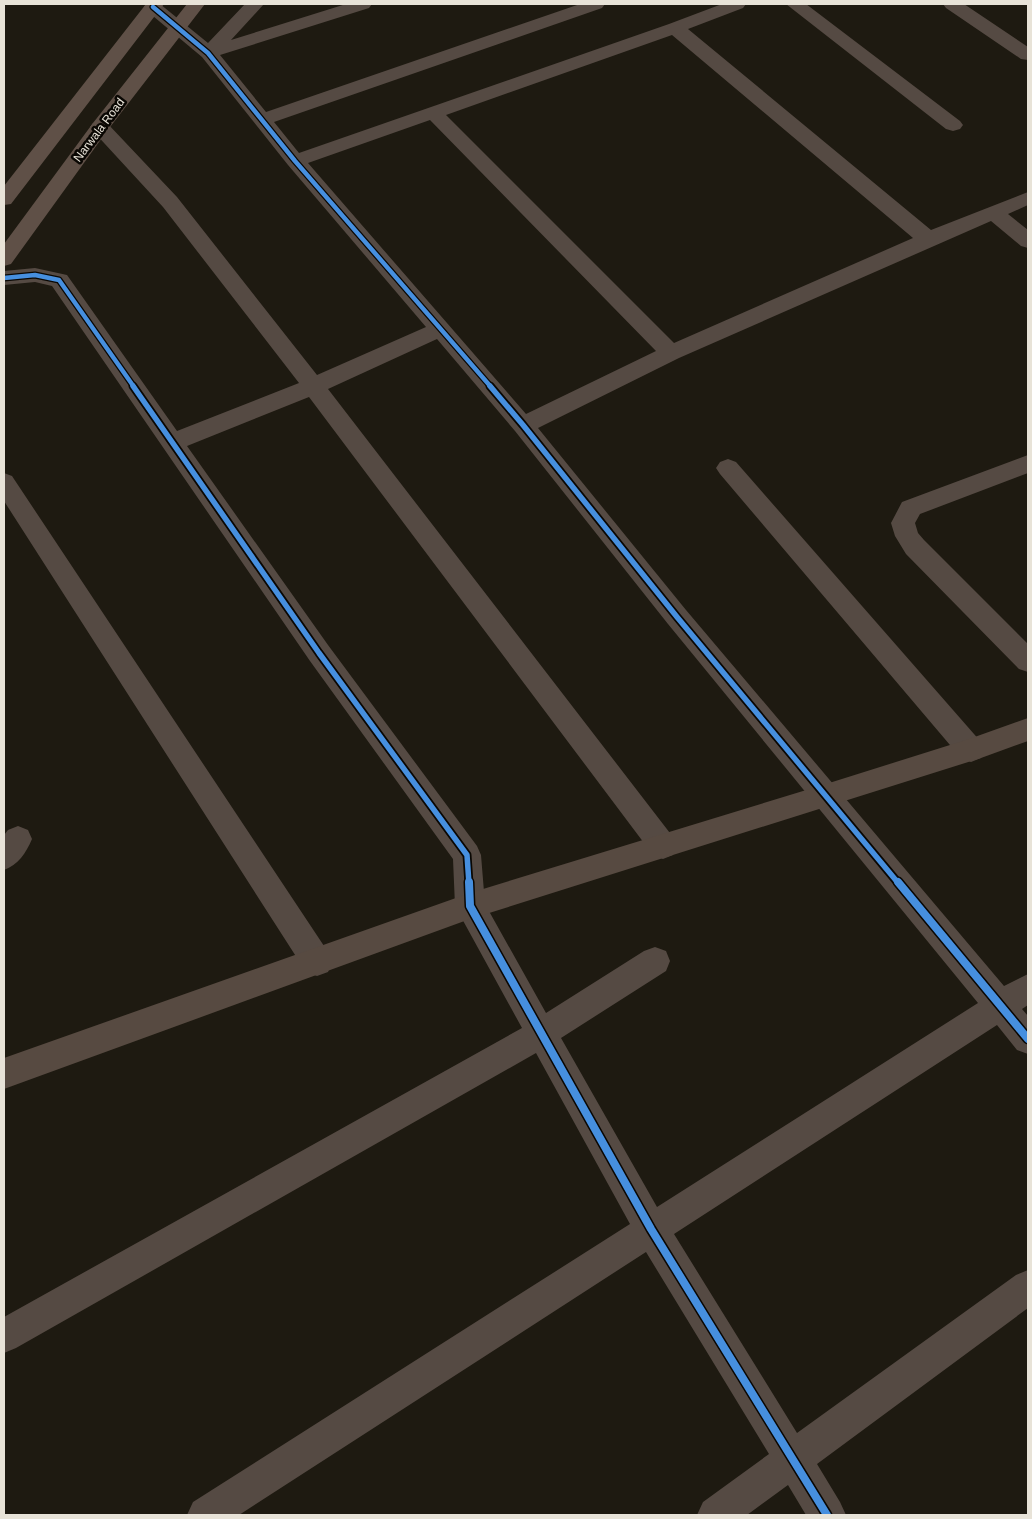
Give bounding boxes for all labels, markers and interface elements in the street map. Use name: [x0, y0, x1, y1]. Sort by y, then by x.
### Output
street label: Narwala Road: [71, 95, 127, 165]

